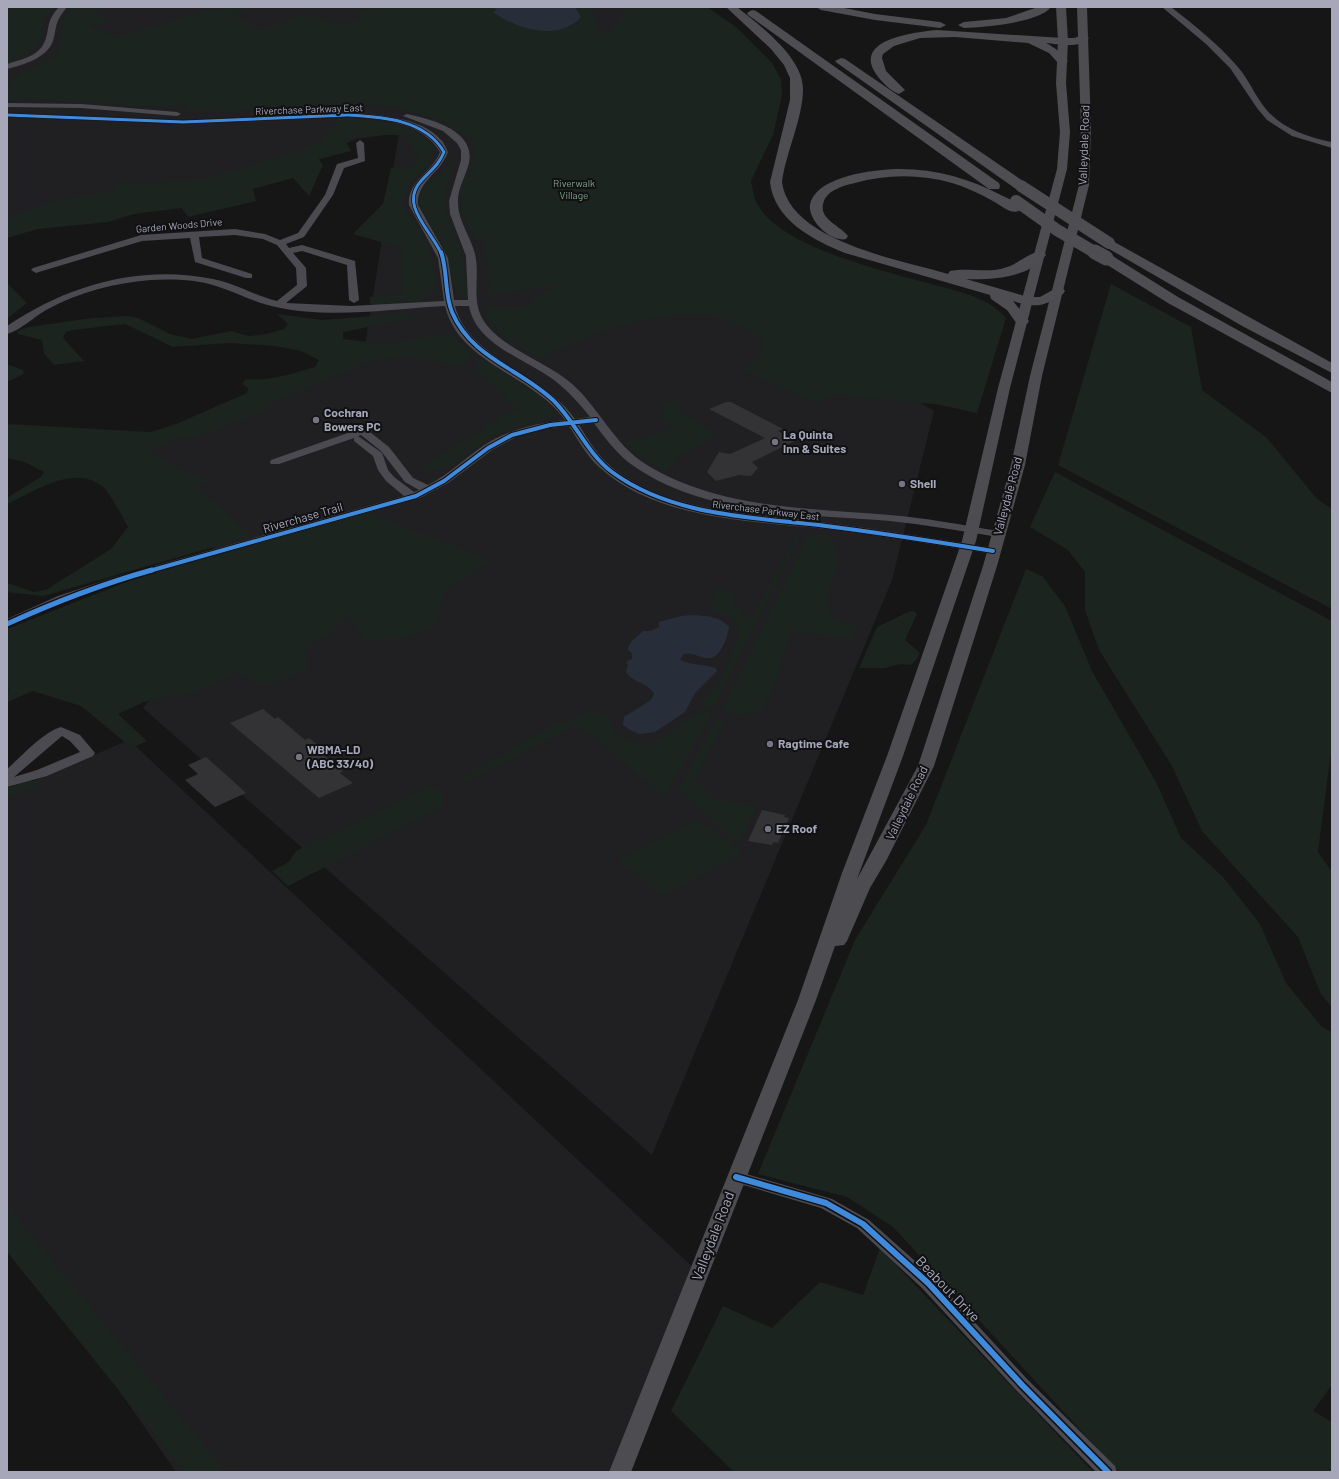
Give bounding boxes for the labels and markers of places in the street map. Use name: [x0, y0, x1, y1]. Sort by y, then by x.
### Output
place label: Cochran Bowers PC: [324, 405, 381, 433]
marker: Cochran Bowers PC: [311, 415, 321, 425]
place label: La Quinta Inn & Suites: [783, 427, 846, 455]
marker: La Quinta Inn & Suites: [770, 437, 780, 447]
place label: Shell: [910, 476, 936, 490]
marker: Shell: [897, 479, 907, 489]
place label: Ragtime Cafe: [778, 736, 850, 750]
marker: Ragtime Cafe: [765, 739, 775, 749]
place label: WBMA-LD (ABC 33/40): [306, 742, 374, 770]
marker: WBMA-LD (ABC 33/40): [294, 752, 304, 762]
place label: EZ Roof: [776, 821, 818, 835]
marker: EZ Roof: [763, 824, 773, 834]

